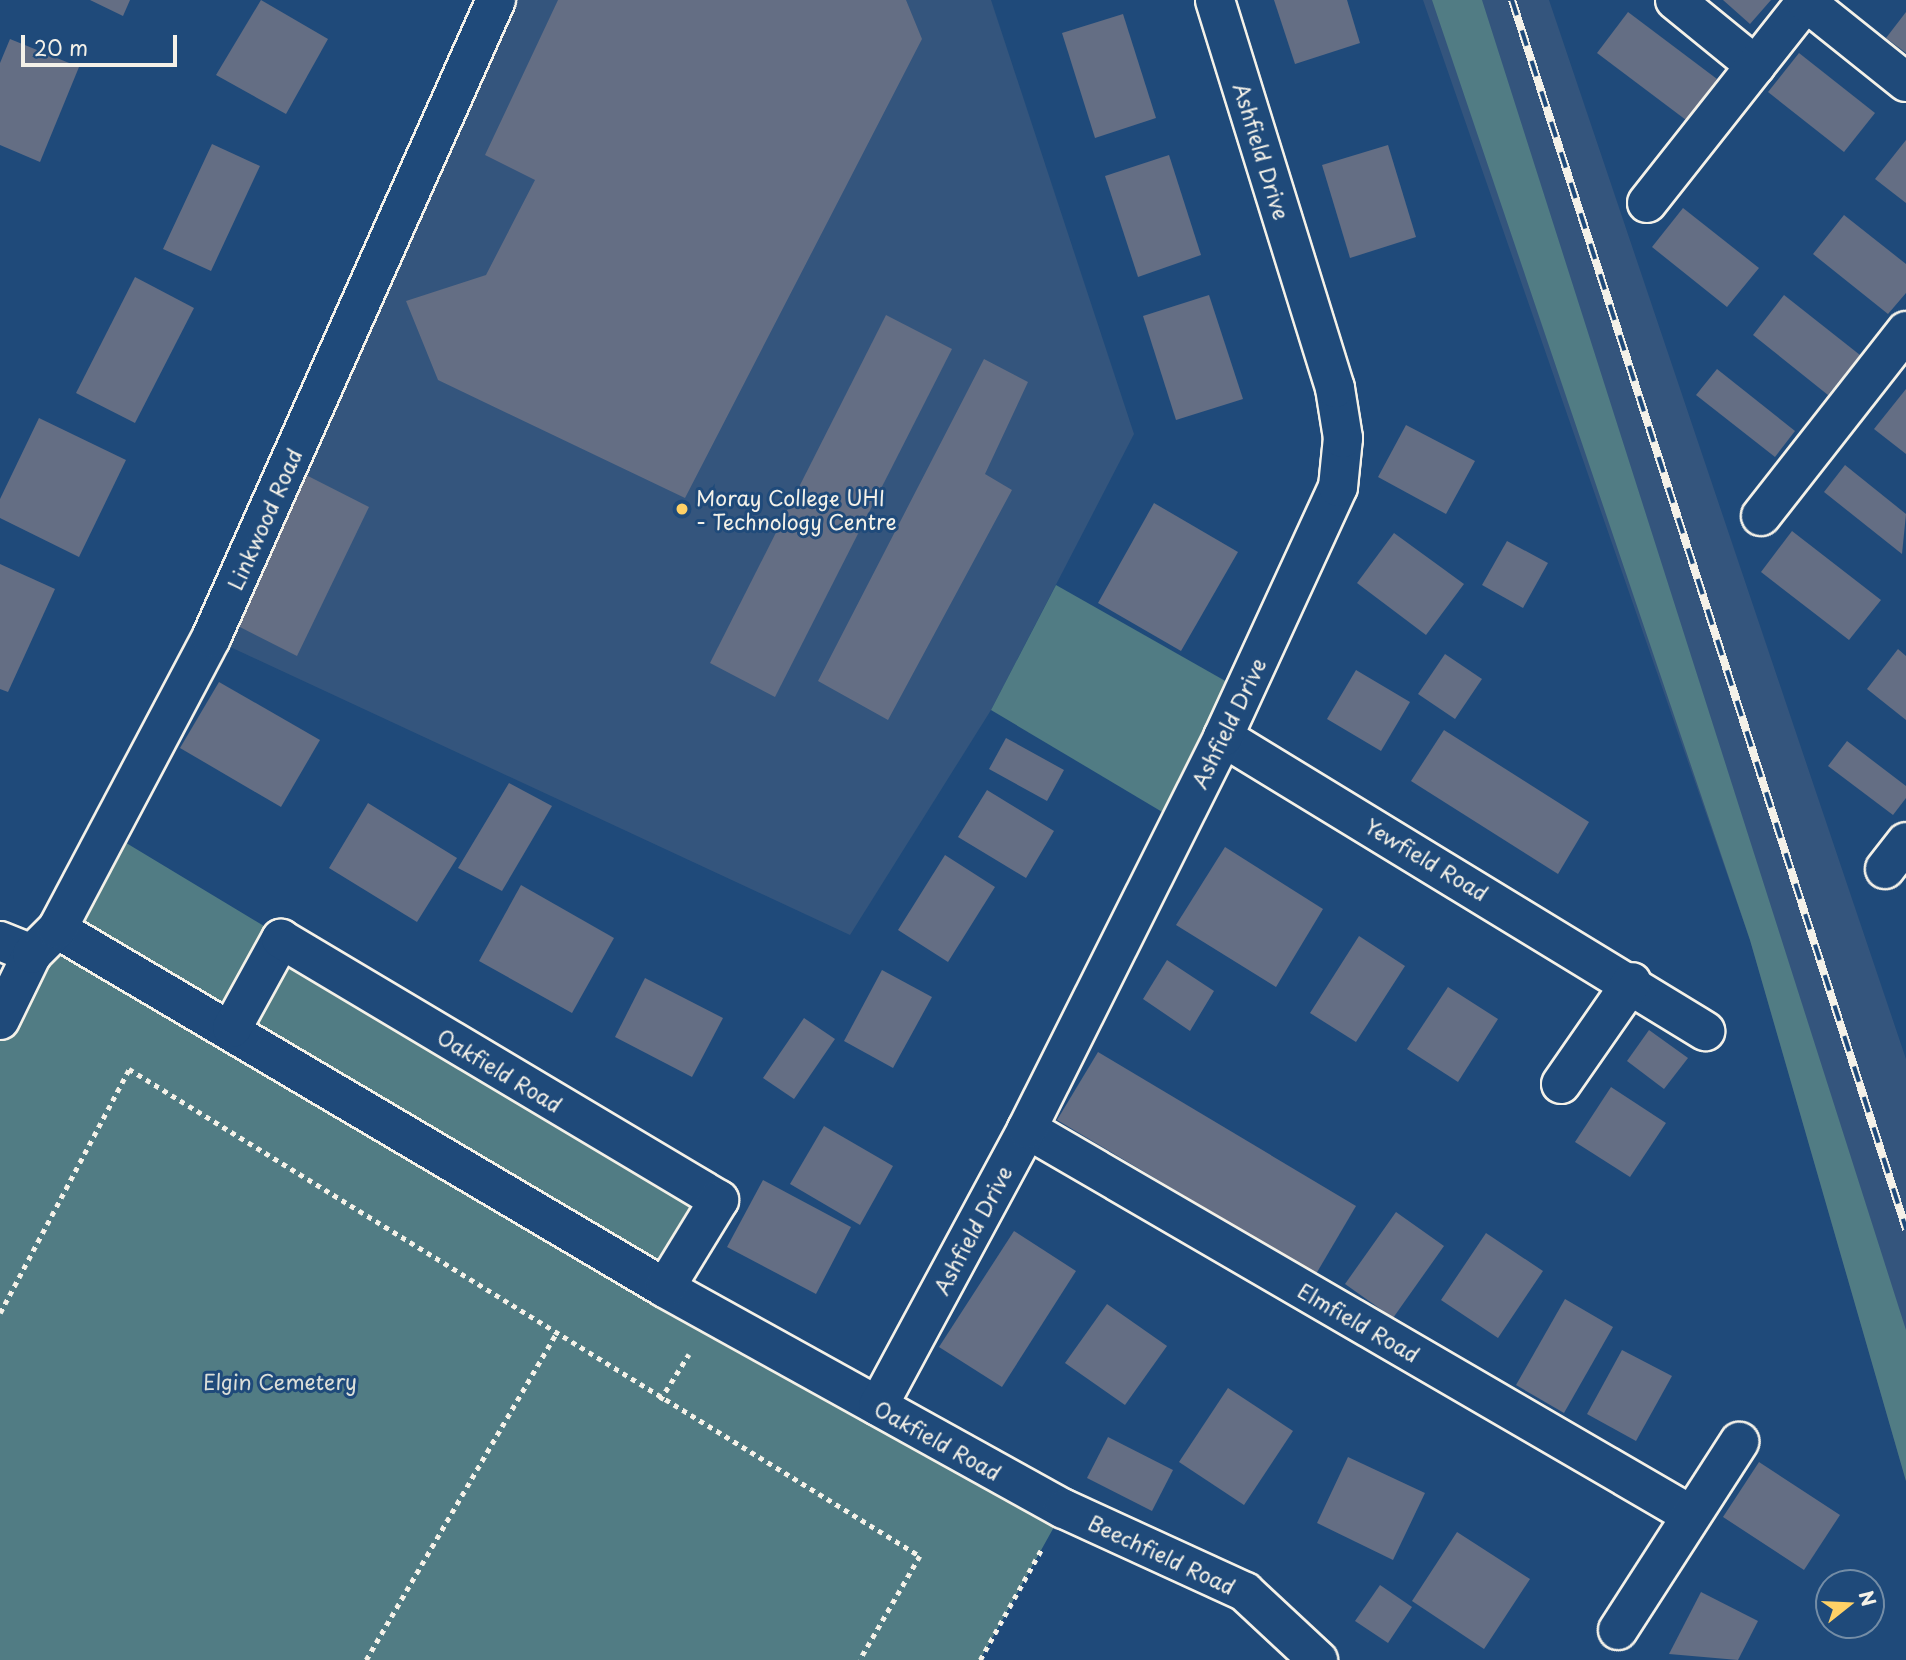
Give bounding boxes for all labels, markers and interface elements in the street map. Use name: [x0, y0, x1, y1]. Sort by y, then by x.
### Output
scale bar: [24, 21, 180, 65]
text: 20 m: [34, 31, 88, 63]
street label: Ashfield Drive: [1229, 79, 1295, 223]
street label: Linkwood Road: [221, 444, 307, 594]
place label: Moray College UHI - Technology Centre: [696, 484, 898, 534]
marker: Moray College UHI - Technology Centre: [674, 501, 690, 517]
street label: Ashfield Drive: [1186, 654, 1270, 792]
street label: Yewfield Road: [1361, 812, 1493, 906]
street label: Oakfield Road: [433, 1023, 567, 1117]
street label: Ashfield Drive: [928, 1161, 1016, 1299]
street label: Elmfield Road: [1294, 1277, 1424, 1367]
park label: Elgin Cemetery: [203, 1368, 357, 1394]
street label: Oakfield Road: [870, 1395, 1006, 1485]
street label: Beechfield Road: [1084, 1509, 1240, 1599]
north arrow: [1815, 1569, 1885, 1639]
text: N: [1852, 1587, 1884, 1610]

